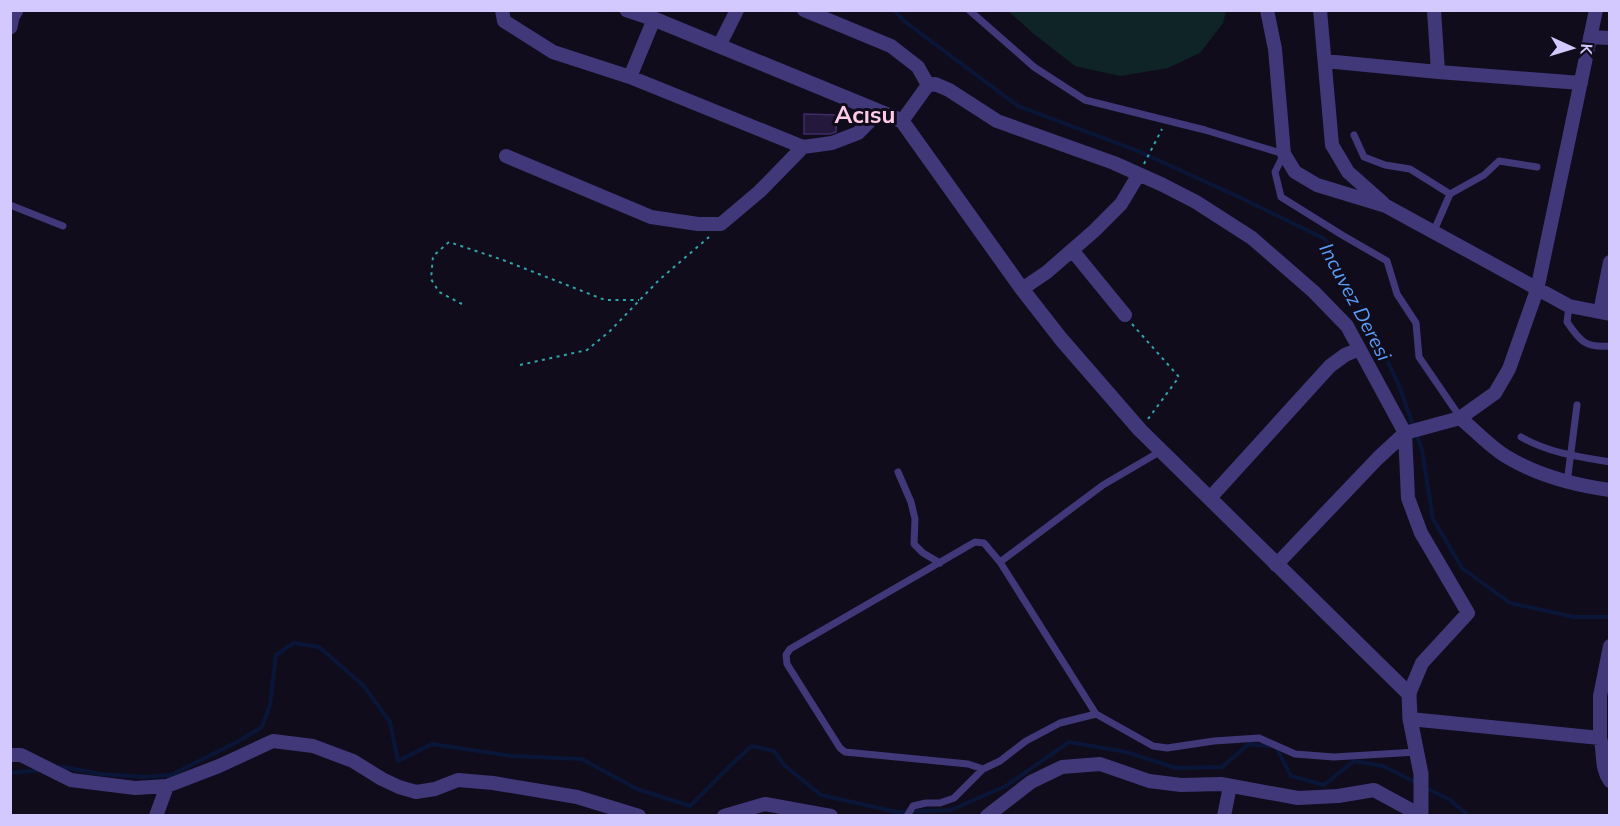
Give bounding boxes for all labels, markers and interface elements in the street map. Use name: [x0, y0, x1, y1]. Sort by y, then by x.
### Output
north arrow: [1542, 18, 1602, 78]
text: K: [1575, 43, 1597, 56]
district label: Acısu: [835, 99, 895, 131]
water label: Incuvez Deresi: [1313, 238, 1397, 366]

